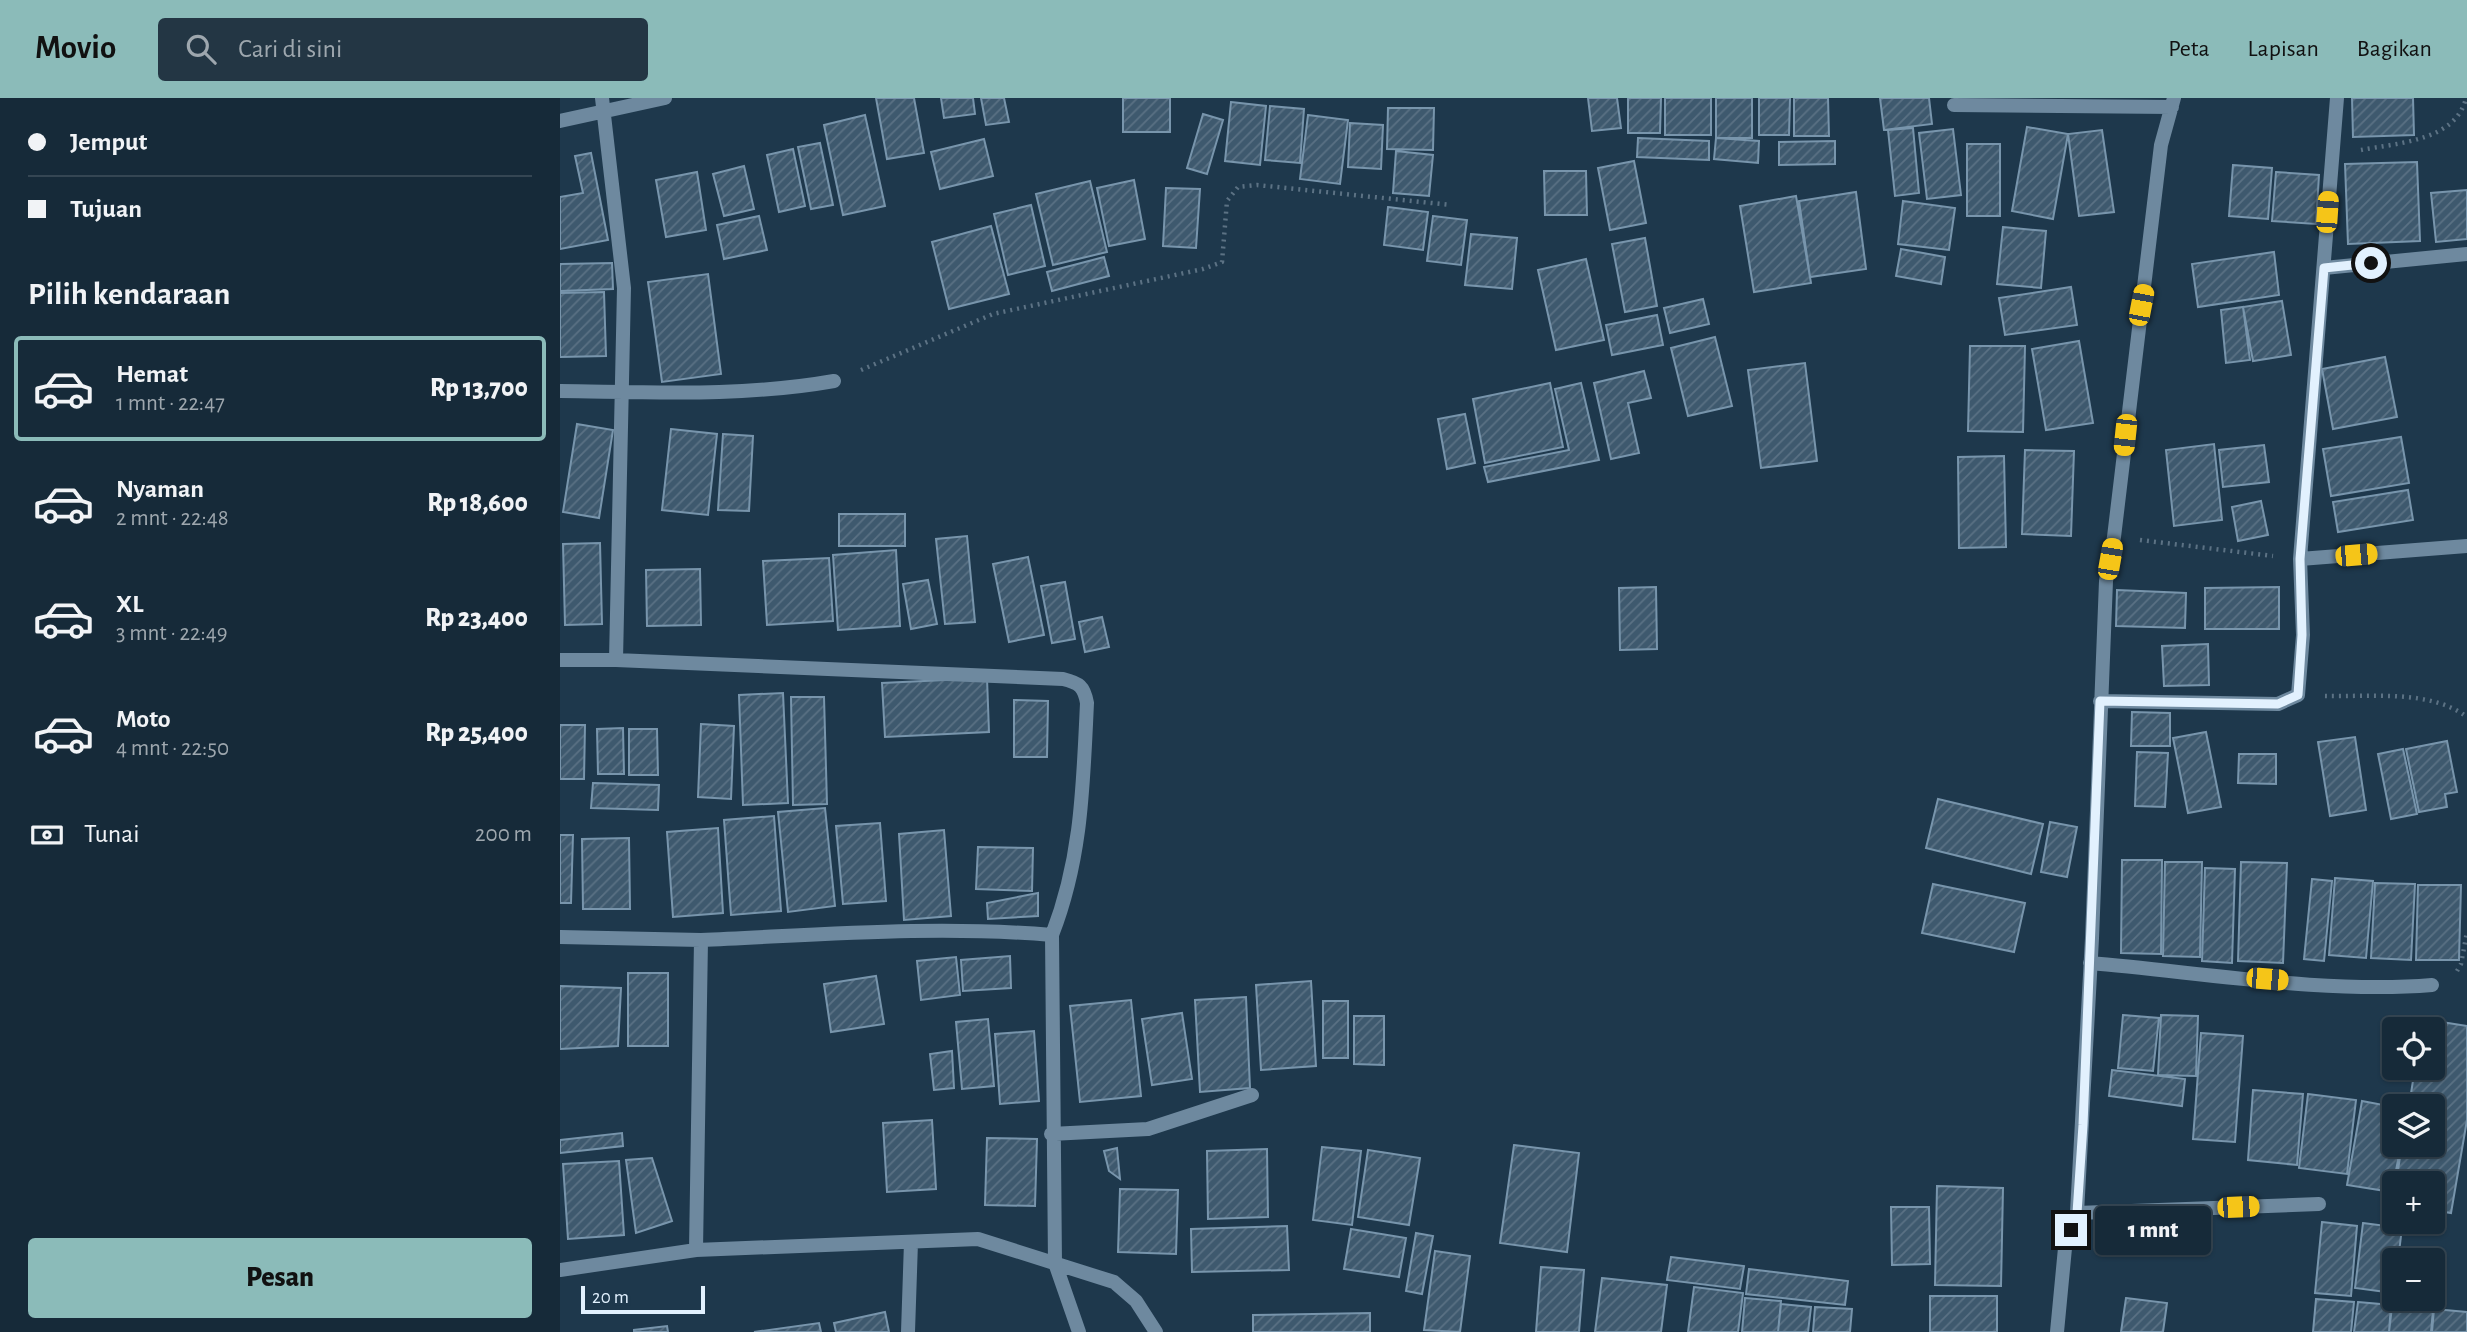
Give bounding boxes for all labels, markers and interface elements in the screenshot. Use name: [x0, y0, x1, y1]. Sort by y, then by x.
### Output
search box: [158, 18, 648, 81]
icon: search: [182, 30, 220, 68]
text: Movio: [35, 32, 116, 65]
text: Cari di sini: [238, 36, 342, 62]
text: Peta: [2168, 37, 2210, 61]
text: Lapisan: [2248, 37, 2319, 61]
text: Bagikan: [2357, 37, 2432, 61]
text: Jemput: [70, 129, 147, 155]
car: [2316, 190, 2339, 234]
text: Tujuan: [70, 196, 142, 222]
route start: [2355, 247, 2387, 279]
text: Pilih kendaraan: [28, 278, 230, 310]
car: [2127, 282, 2156, 328]
icon: car: [32, 357, 95, 420]
text: Hemat: [116, 361, 188, 387]
text: Rp 13,700: [430, 375, 528, 401]
text: 1 mnt · 22:47: [116, 392, 225, 415]
car: [2113, 413, 2138, 457]
icon: car: [32, 472, 95, 535]
text: Nyaman: [116, 476, 204, 502]
text: Rp 18,600: [427, 490, 528, 516]
text: 2 mnt · 22:48: [116, 507, 229, 530]
car: [2097, 536, 2124, 582]
car: [2335, 543, 2378, 567]
icon: car: [32, 587, 95, 650]
text: XL: [116, 591, 143, 617]
text: Rp 23,400: [425, 605, 528, 631]
text: 3 mnt · 22:49: [116, 622, 228, 645]
icon: car: [32, 702, 95, 765]
text: Moto: [116, 706, 171, 732]
text: Rp 25,400: [425, 720, 528, 746]
text: 4 mnt · 22:50: [116, 737, 229, 760]
icon: cash: [28, 816, 66, 854]
text: Tunai: [84, 821, 140, 847]
text: 200 m: [475, 823, 532, 846]
car: [2246, 967, 2289, 991]
map controls: [2382, 1017, 2445, 1311]
button: locate: [2382, 1017, 2445, 1080]
button: layers: [2382, 1094, 2445, 1157]
button: +: [2382, 1171, 2445, 1234]
car: [2217, 1196, 2260, 1218]
callout: 1 mnt: [2096, 1206, 2211, 1254]
route end: [2055, 1214, 2087, 1246]
text: 1 mnt: [2128, 1219, 2178, 1242]
button: Pesan: [28, 1238, 532, 1318]
button: −: [2382, 1248, 2445, 1311]
scale bar: [581, 1283, 705, 1315]
text: 20 m: [592, 1288, 629, 1307]

